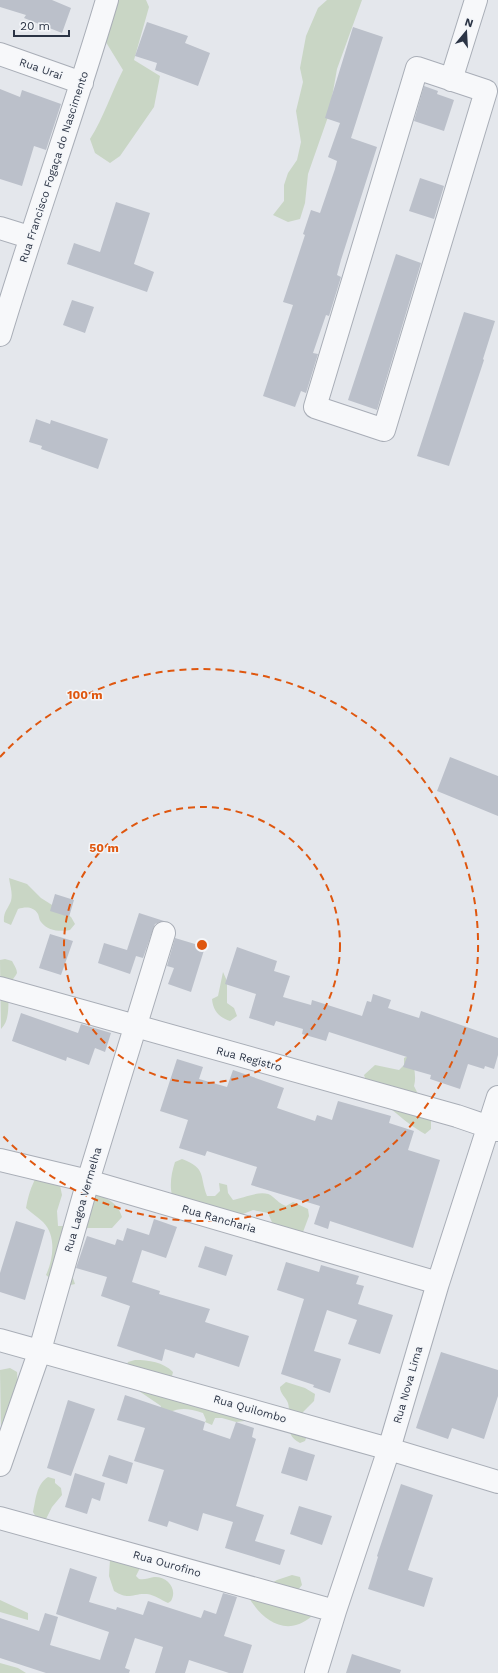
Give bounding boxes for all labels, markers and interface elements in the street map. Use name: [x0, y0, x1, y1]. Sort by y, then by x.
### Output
scale bar: [14, 12, 69, 38]
north arrow: [446, 12, 486, 52]
text: N: [463, 16, 475, 30]
text: 20 m: [20, 19, 50, 33]
street label: Rua Urai: [18, 56, 64, 82]
street label: Rua Francisco Fogaça do Nascimento: [17, 70, 91, 264]
text: 100 m: [67, 688, 103, 702]
text: 50 m: [89, 841, 119, 855]
centre of rings: [195, 938, 209, 952]
street label: Rua Registro: [215, 1044, 283, 1074]
street label: Rua Lagoa Vermelha: [62, 1146, 104, 1254]
street label: Rua Rancharia: [180, 1202, 258, 1236]
street label: Rua Nova Lima: [391, 1345, 425, 1425]
street label: Rua Quilombo: [212, 1392, 288, 1426]
street label: Rua Ourofino: [131, 1548, 203, 1580]

